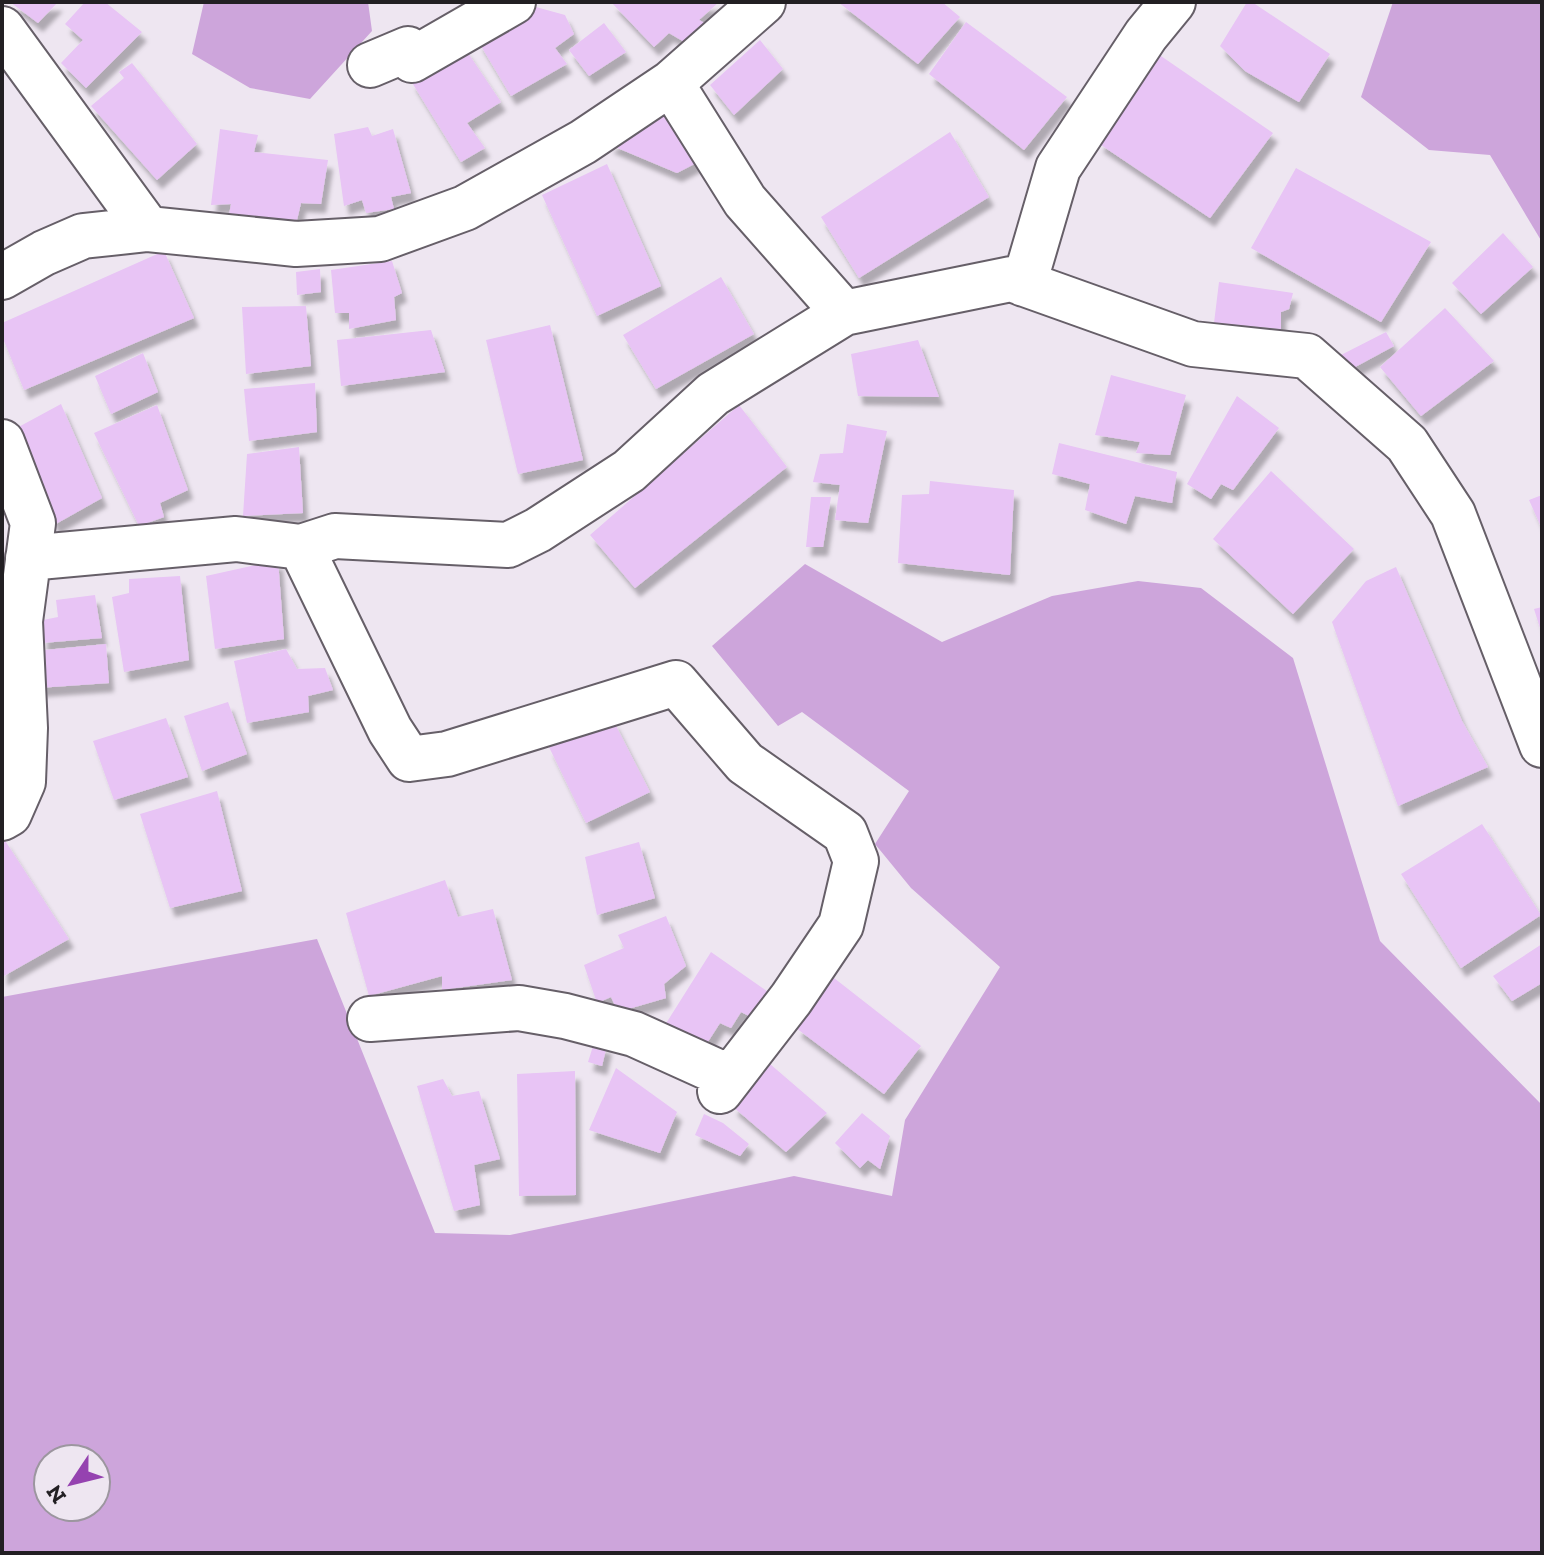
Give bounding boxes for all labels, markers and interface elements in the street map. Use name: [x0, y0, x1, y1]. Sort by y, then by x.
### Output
north arrow: [32, 1443, 112, 1523]
text: N: [40, 1479, 72, 1509]

